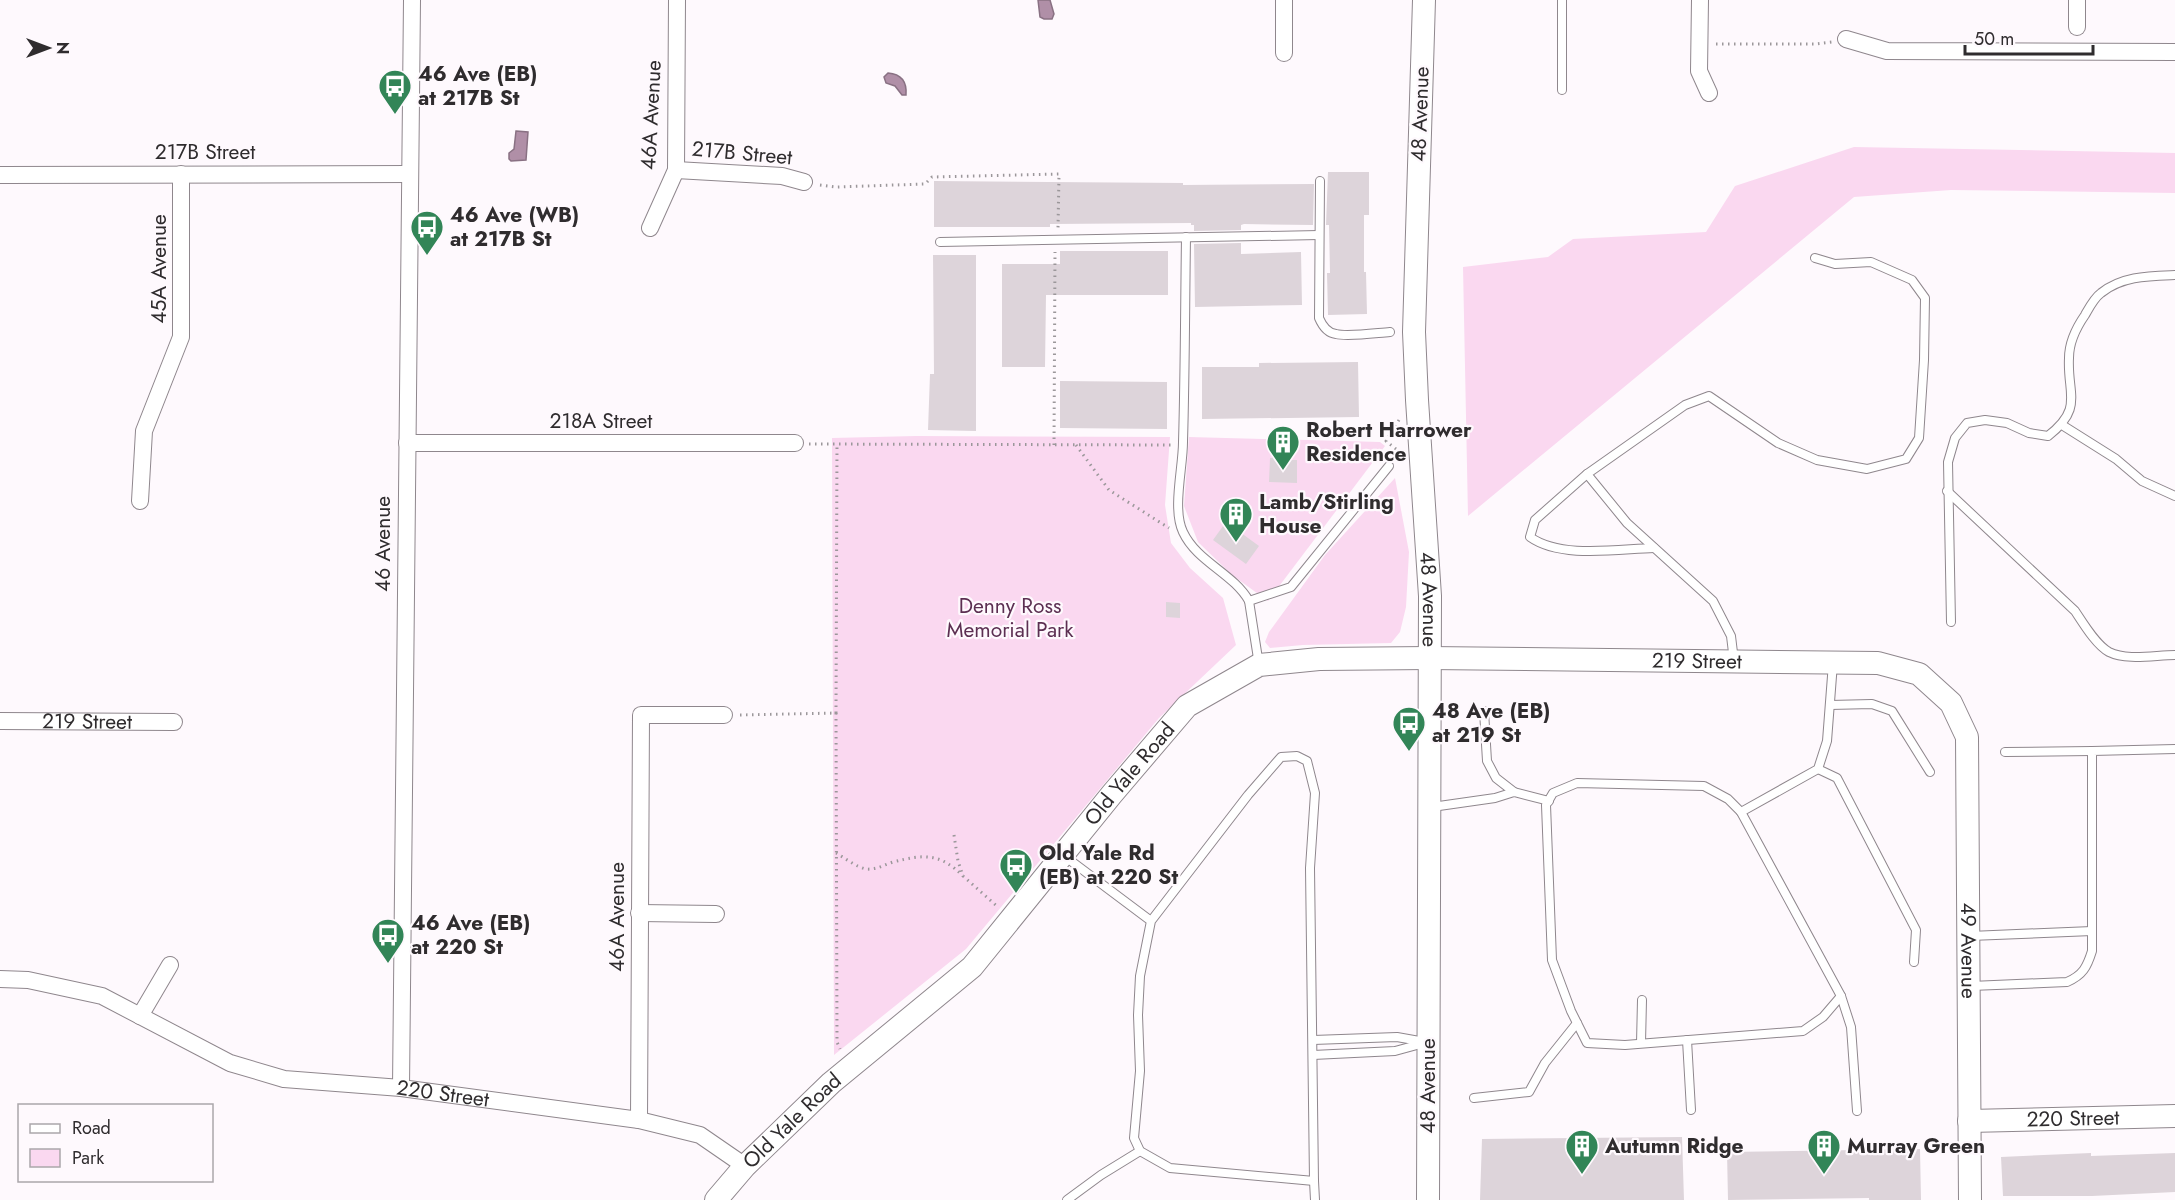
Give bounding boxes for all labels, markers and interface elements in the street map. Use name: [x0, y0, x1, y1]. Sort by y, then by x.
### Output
north arrow: [18, 18, 78, 78]
scale bar: [1965, 18, 2092, 56]
text: 50 m: [1974, 26, 2014, 52]
text: N: [51, 42, 74, 54]
place label: 46 Ave (EB) at 217B St: [418, 59, 537, 113]
street label: 46A Avenue: [633, 59, 669, 171]
street label: 48 Avenue: [1403, 66, 1437, 162]
bus stop icon: 46 Ave (EB) at 217B St: [377, 68, 413, 115]
street label: 217B Street: [691, 134, 793, 172]
street label: 217B Street: [155, 137, 255, 167]
place label: 46 Ave (WB) at 217B St: [450, 200, 579, 254]
bus stop icon: 46 Ave (WB) at 217B St: [409, 209, 445, 256]
street label: 45A Avenue: [144, 214, 174, 324]
street label: 218A Street: [550, 406, 652, 436]
place label: Robert Harrower Residence: [1306, 415, 1472, 469]
building icon: Robert Harrower Residence: [1265, 424, 1301, 471]
place label: Lamb/Stirling House: [1259, 487, 1394, 541]
street label: 46 Avenue: [368, 496, 398, 592]
building icon: Lamb/Stirling House: [1218, 496, 1254, 543]
street label: 48 Avenue: [1412, 551, 1445, 647]
park label: Denny Ross Memorial Park: [947, 591, 1074, 645]
street label: 219 Street: [1652, 645, 1742, 676]
place label: 48 Ave (EB) at 219 St: [1432, 696, 1551, 750]
bus stop icon: 48 Ave (EB) at 219 St: [1391, 705, 1427, 752]
street label: 219 Street: [42, 706, 132, 737]
street label: Old Yale Road: [1077, 716, 1182, 832]
place label: Old Yale Rd (EB) at 220 St: [1039, 838, 1178, 892]
bus stop icon: Old Yale Rd (EB) at 220 St: [998, 847, 1034, 894]
street label: 46A Avenue: [602, 862, 632, 972]
street label: 49 Avenue: [1953, 902, 1984, 999]
place label: 46 Ave (EB) at 220 St: [411, 908, 530, 962]
bus stop icon: 46 Ave (EB) at 220 St: [370, 917, 406, 964]
street label: 48 Avenue: [1413, 1038, 1443, 1134]
street label: Old Yale Road: [736, 1066, 848, 1175]
street label: 220 Street: [395, 1073, 491, 1115]
street label: 220 Street: [2026, 1102, 2120, 1135]
legend: [18, 1104, 213, 1182]
text: Road: [72, 1115, 111, 1141]
building icon: Autumn Ridge: [1564, 1128, 1600, 1175]
building icon: Murray Green: [1806, 1128, 1842, 1175]
place label: Autumn Ridge: [1604, 1131, 1744, 1161]
place label: Murray Green: [1847, 1131, 1985, 1161]
text: Park: [72, 1145, 104, 1171]

